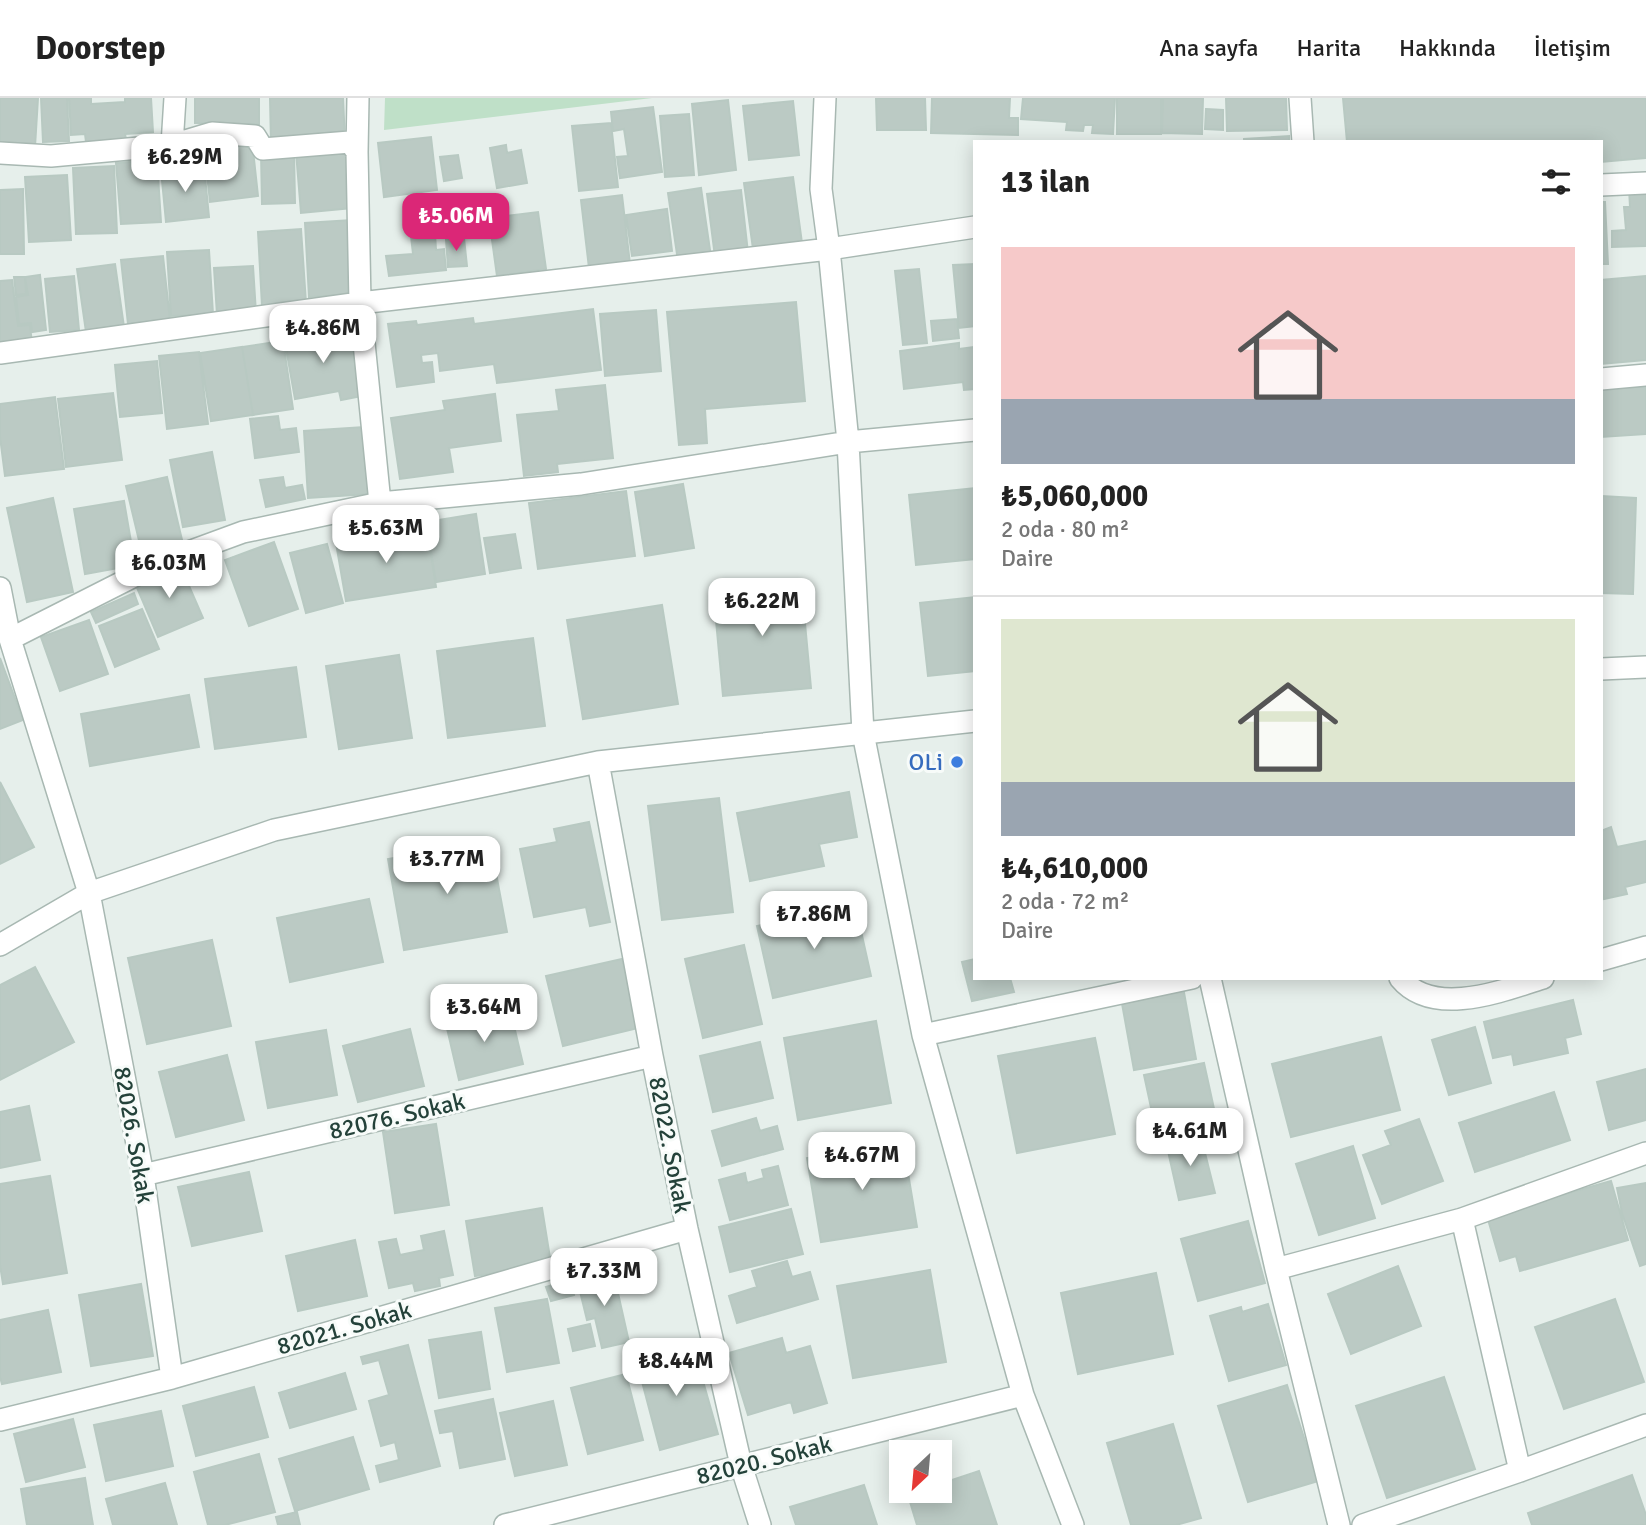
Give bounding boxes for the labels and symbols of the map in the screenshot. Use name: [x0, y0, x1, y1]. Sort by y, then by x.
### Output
pin: ₺6.29M: [128, 134, 242, 194]
pin: ₺5.06M: [399, 194, 513, 253]
pin: ₺4.86M: [266, 306, 380, 365]
pin: ₺5.63M: [329, 505, 443, 565]
pin: ₺6.03M: [112, 540, 226, 600]
pin: ₺6.22M: [705, 578, 819, 638]
place label: OLi: [909, 747, 943, 777]
marker: OLi: [949, 754, 965, 770]
pin: ₺3.77M: [390, 836, 504, 896]
pin: ₺7.86M: [757, 892, 871, 951]
pin: ₺3.64M: [427, 984, 541, 1044]
street label: 82026. Sokak: [107, 1064, 161, 1206]
street label: 82022. Sokak: [642, 1074, 698, 1216]
street label: 82076. Sokak: [326, 1086, 468, 1146]
pin: ₺4.61M: [1133, 1108, 1247, 1168]
pin: ₺4.67M: [805, 1132, 919, 1192]
pin: ₺7.33M: [547, 1248, 661, 1308]
street label: 82021. Sokak: [273, 1294, 415, 1362]
pin: ₺8.44M: [619, 1338, 733, 1398]
street label: 82020. Sokak: [693, 1429, 835, 1491]
north arrow: [889, 1440, 952, 1503]

